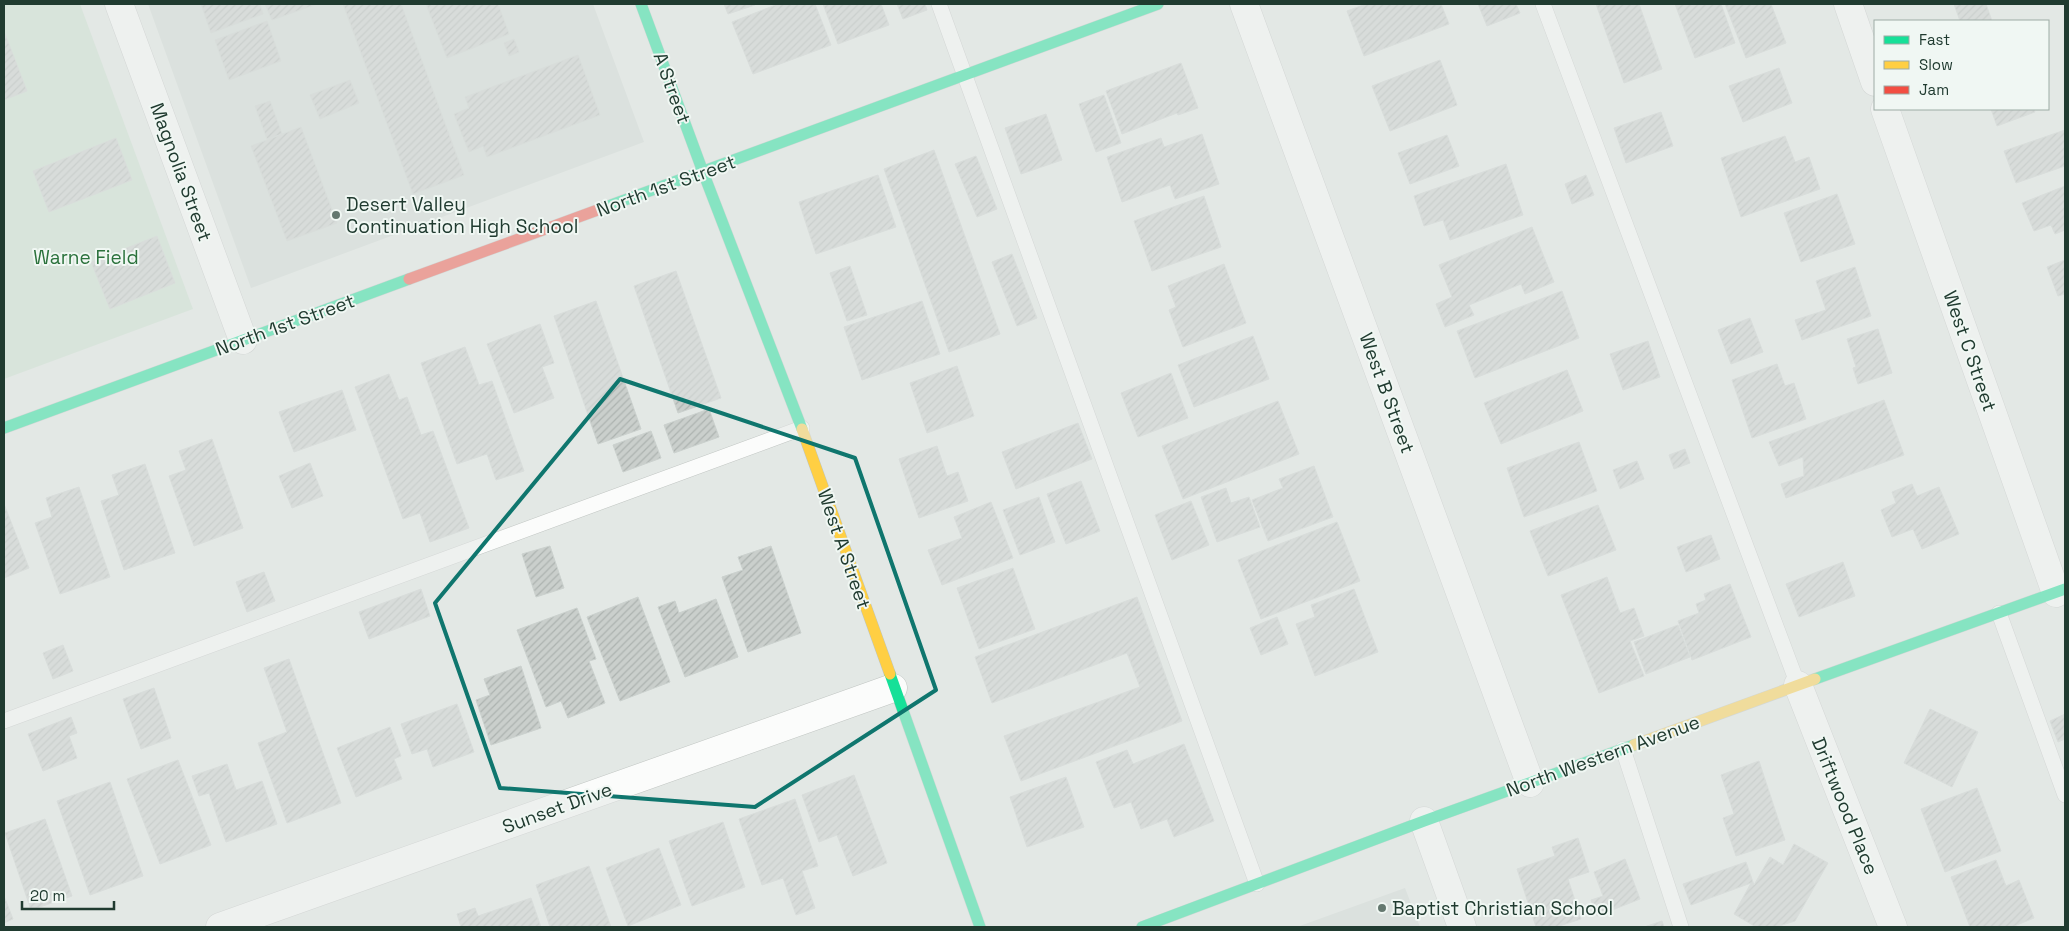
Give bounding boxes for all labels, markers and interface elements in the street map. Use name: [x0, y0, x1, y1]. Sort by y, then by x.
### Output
legend: [1874, 20, 2049, 110]
text: Fast: [1919, 30, 1950, 49]
street label: A Street: [647, 49, 697, 127]
text: Slow: [1919, 55, 1953, 74]
text: Jam: [1919, 80, 1949, 99]
street label: Magnolia Street: [144, 99, 218, 245]
street label: North 1st Street: [593, 149, 739, 223]
place label: Desert Valley Continuation High School: [346, 192, 578, 239]
marker: Desert Valley Continuation High School: [330, 209, 342, 221]
park label: Warne Field: [33, 245, 139, 270]
street label: West C Street: [1938, 287, 2002, 415]
street label: North 1st Street: [212, 288, 358, 362]
street label: West B Street: [1354, 329, 1420, 457]
street label: West A Street: [812, 486, 876, 612]
street label: North Western Avenue: [1503, 709, 1703, 803]
street label: Driftwood Place: [1806, 734, 1884, 878]
street label: Sunset Drive: [499, 777, 615, 839]
scale bar: [22, 878, 115, 910]
text: 20 m: [30, 886, 65, 905]
place label: Baptist Christian School: [1392, 896, 1613, 921]
marker: Baptist Christian School: [1376, 902, 1388, 914]

